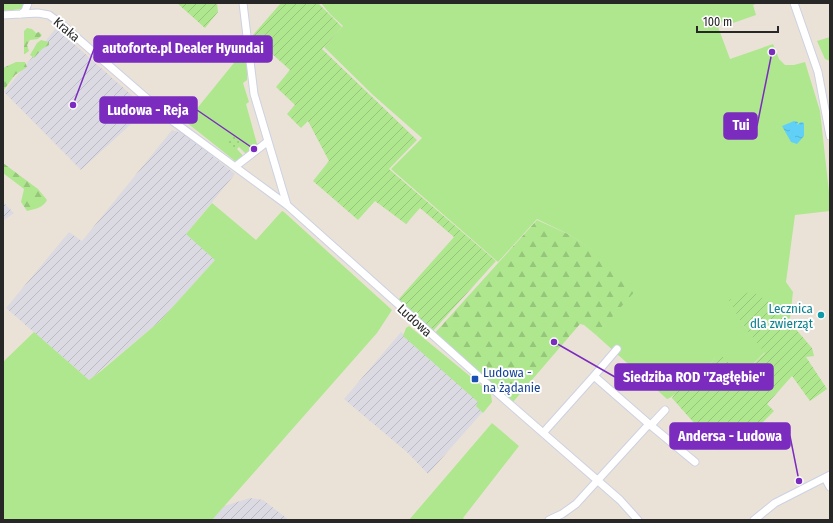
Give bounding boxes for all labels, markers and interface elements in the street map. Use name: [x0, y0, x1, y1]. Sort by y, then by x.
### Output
scale bar: [697, 8, 778, 34]
street label: Kraka: [51, 14, 83, 45]
text: 100 m: [703, 15, 732, 29]
callout: autoforte.pl Dealer Hyundai: [94, 36, 272, 62]
text: autoforte.pl Dealer Hyundai: [102, 40, 264, 57]
callout: Ludowa - Reja: [100, 97, 197, 123]
text: Ludowa - Reja: [107, 102, 189, 119]
callout: Tui: [724, 113, 757, 139]
text: Tui: [732, 117, 750, 134]
street label: Ludowa: [394, 301, 435, 340]
place label: Lecznica dla zwierząt: [750, 301, 814, 331]
marker: Lecznica dla zwierząt: [816, 310, 826, 320]
callout: Siedziba ROD "Zagłębie": [615, 364, 773, 390]
place label: Ludowa - na żądanie: [483, 365, 541, 395]
text: Siedziba ROD "Zagłębie": [623, 369, 765, 386]
marker: Ludowa - na żądanie: [470, 374, 480, 384]
callout: Andersa - Ludowa: [670, 423, 790, 449]
text: Andersa - Ludowa: [677, 428, 782, 445]

